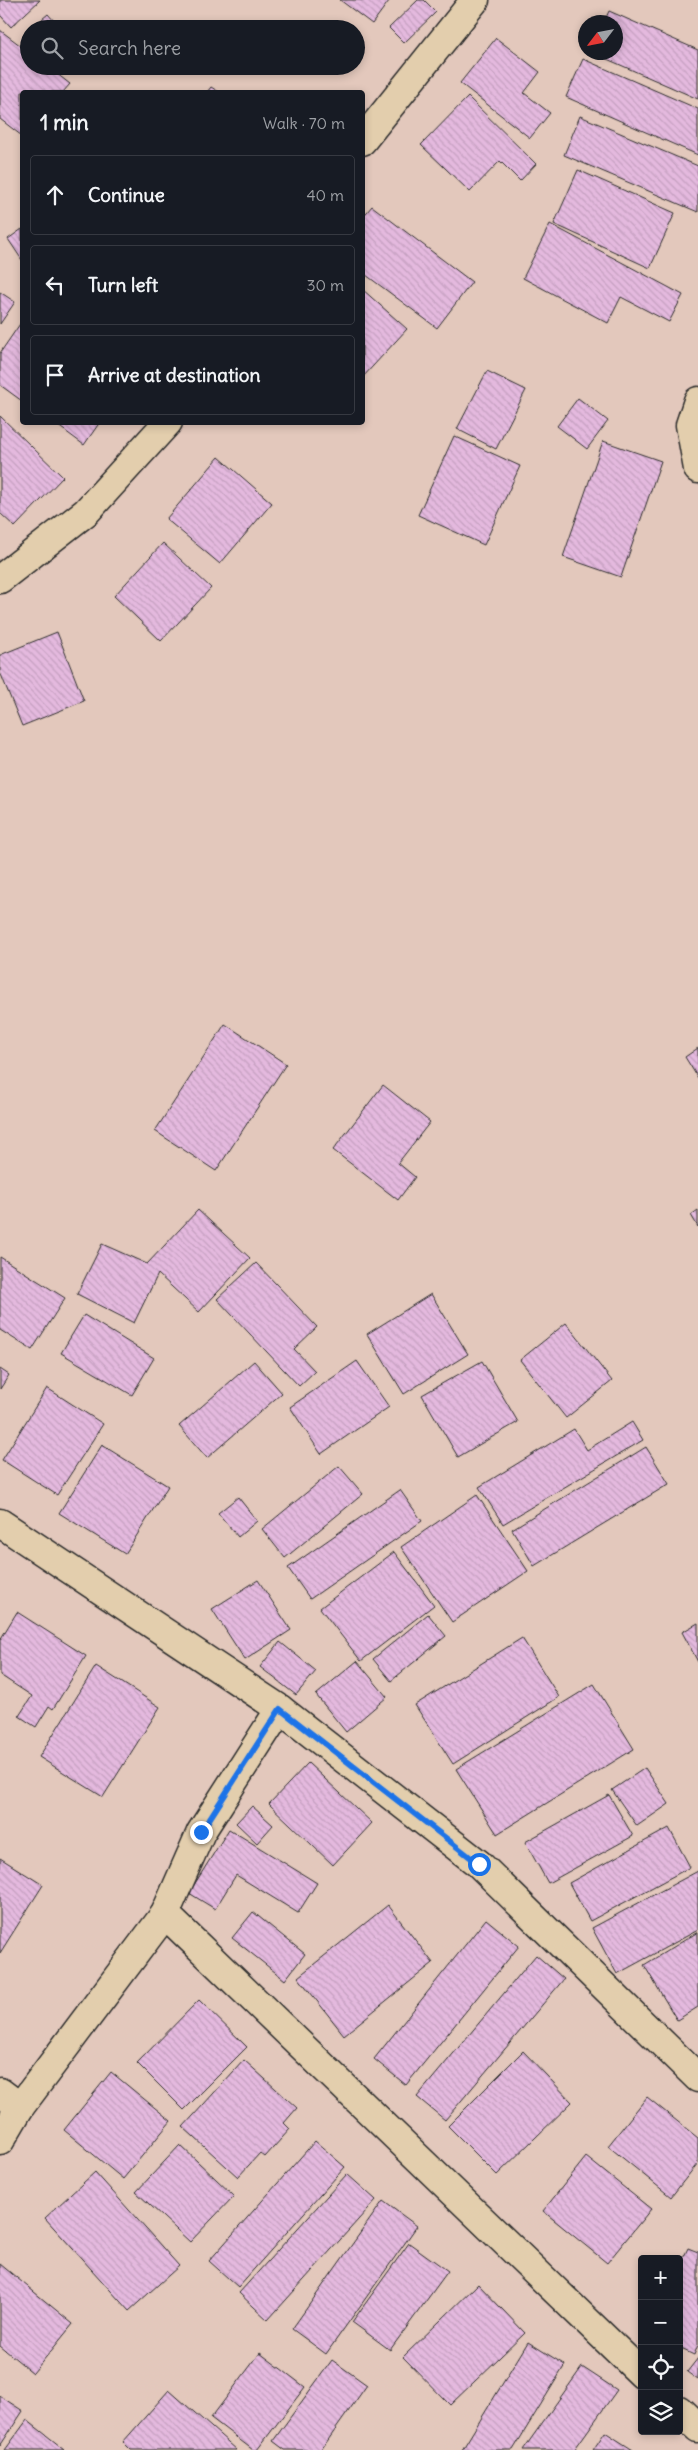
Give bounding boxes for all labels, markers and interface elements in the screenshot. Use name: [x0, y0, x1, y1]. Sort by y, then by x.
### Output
north arrow: [578, 15, 623, 60]
search box: [20, 20, 365, 75]
icon: search: [38, 34, 66, 62]
text: Search here: [78, 36, 181, 60]
text: 1 min: [40, 109, 89, 136]
text: Walk · 70 m: [263, 113, 345, 133]
icon: ahead: [41, 181, 69, 209]
text: Continue: [88, 183, 165, 207]
text: 40 m: [306, 185, 344, 205]
icon: left: [41, 271, 69, 299]
text: Turn left: [88, 273, 158, 297]
text: 30 m: [307, 275, 344, 295]
icon: arrive: [41, 361, 69, 389]
text: Arrive at destination: [88, 363, 261, 387]
route end: [190, 1821, 213, 1844]
route start: [468, 1853, 491, 1876]
map controls: [638, 2255, 683, 2435]
button: +: [638, 2255, 683, 2300]
button: −: [638, 2300, 683, 2345]
button: locate: [638, 2345, 683, 2390]
button: layers: [638, 2390, 683, 2435]

